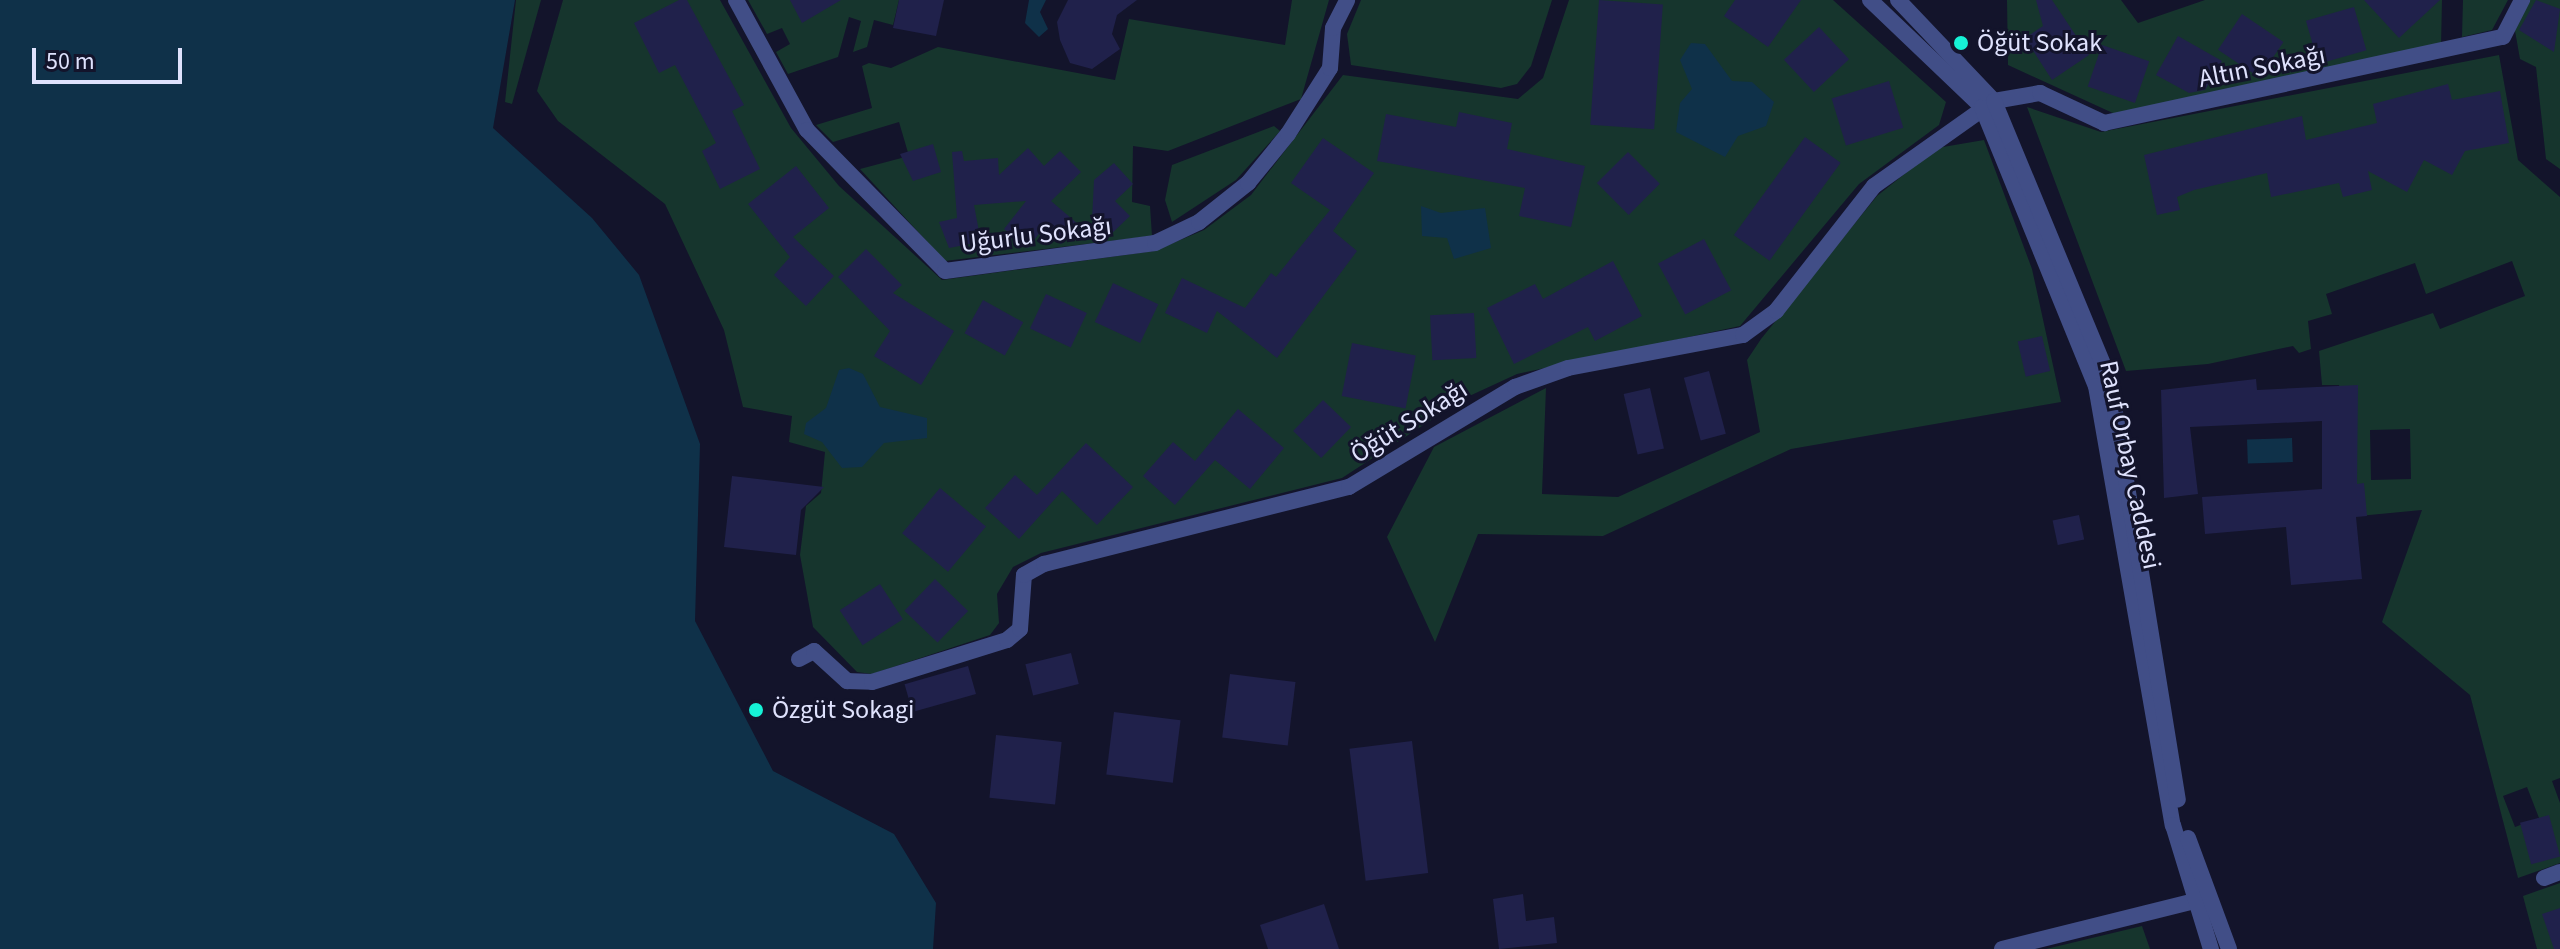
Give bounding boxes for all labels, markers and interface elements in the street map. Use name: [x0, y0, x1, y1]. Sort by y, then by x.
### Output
place label: Öğüt Sokak: [1977, 27, 2102, 59]
scale bar: [36, 32, 186, 82]
marker: Öğüt Sokak: [1952, 34, 1970, 52]
street label: Altın Sokağı: [2196, 39, 2328, 95]
text: 50 m: [46, 44, 95, 79]
street label: Uğurlu Sokağı: [959, 210, 1113, 260]
street label: Rauf Orbay Caddesi: [2093, 358, 2167, 572]
street label: Öğüt Sokağı: [1345, 374, 1473, 470]
place label: Özgüt Sokagi: [772, 694, 914, 726]
marker: Özgüt Sokagi: [747, 701, 765, 719]

